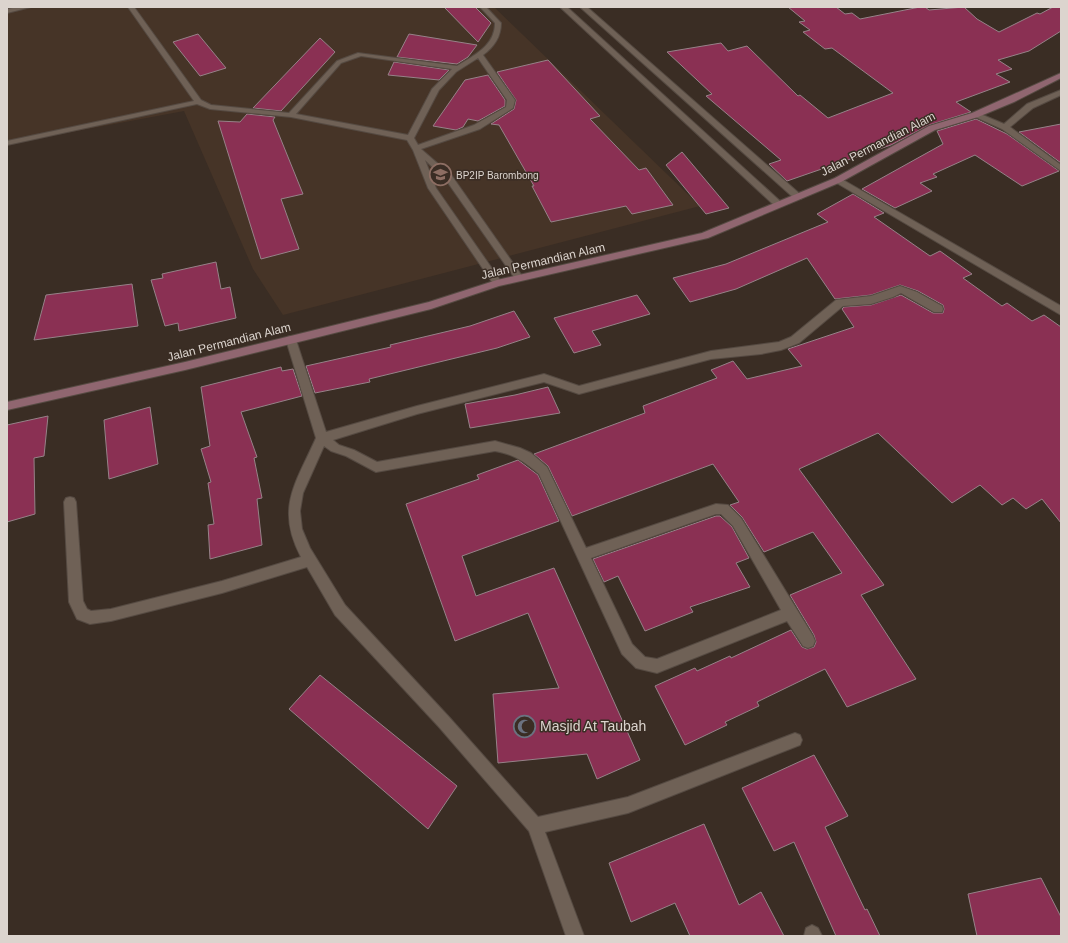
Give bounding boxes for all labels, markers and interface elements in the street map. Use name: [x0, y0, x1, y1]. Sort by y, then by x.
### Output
street label: Jalan Permandian Alam: [818, 109, 938, 179]
school or university icon: BP2IP Barombong: [427, 162, 453, 188]
place label: BP2IP Barombong: [456, 170, 539, 181]
street label: Jalan Permandian Alam: [480, 240, 606, 282]
street label: Jalan Permandian Alam: [166, 320, 292, 364]
mosque icon: Masjid At Taubah: [511, 713, 537, 739]
place label: Masjid At Taubah: [540, 718, 646, 734]

